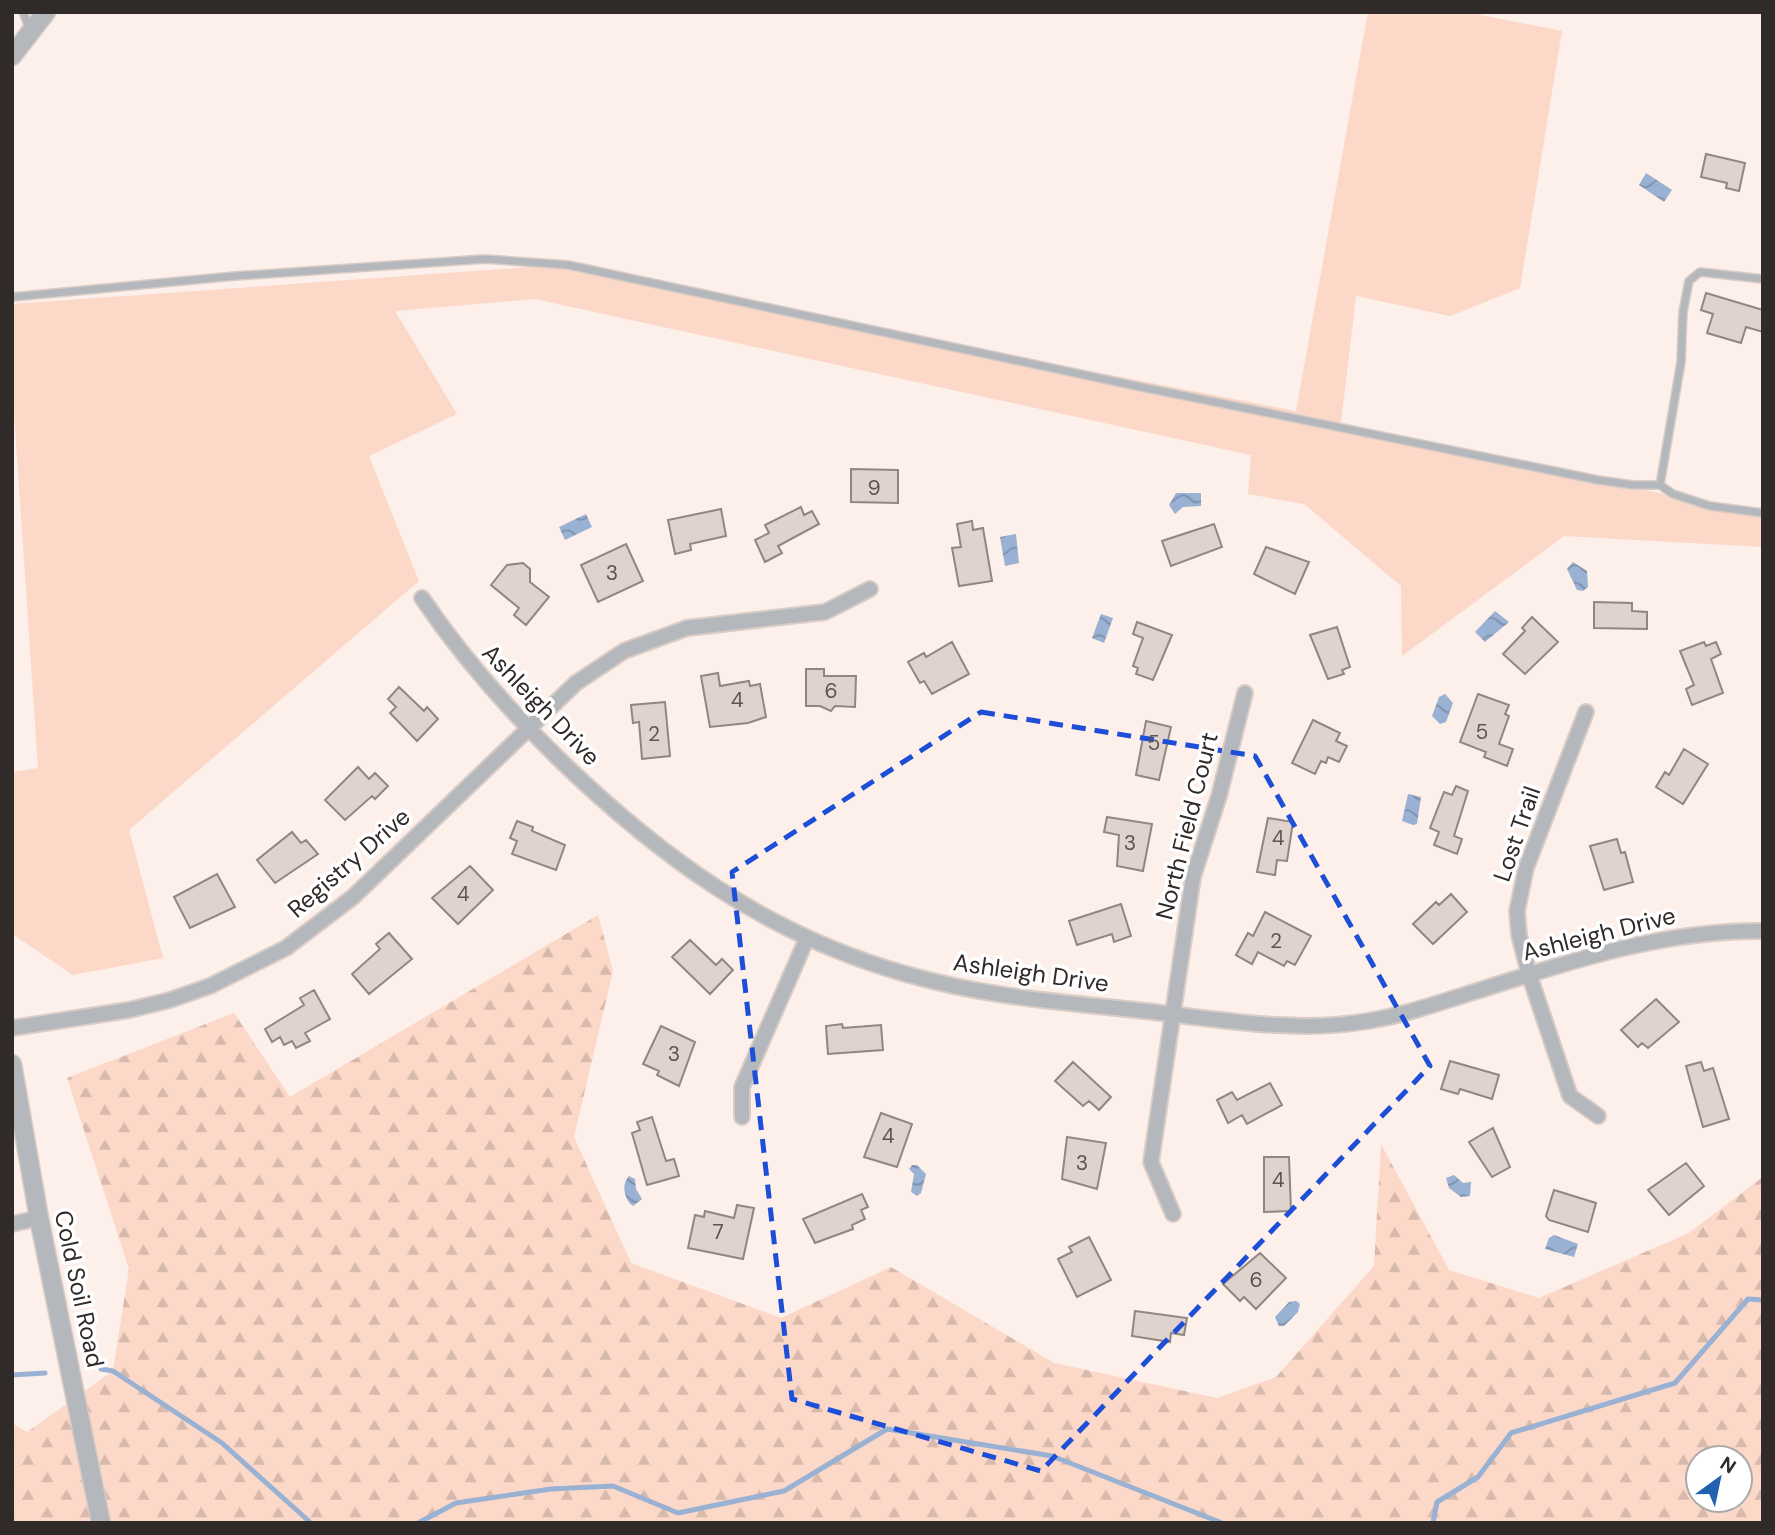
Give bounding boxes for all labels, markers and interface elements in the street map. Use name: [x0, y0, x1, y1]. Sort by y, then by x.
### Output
house number: 9: [867, 474, 881, 502]
house number: 3: [606, 559, 618, 587]
street label: Ashleigh Drive: [476, 637, 607, 772]
house number: 6: [824, 677, 838, 705]
house number: 4: [731, 686, 744, 714]
house number: 5: [1476, 718, 1488, 746]
house number: 2: [648, 720, 660, 748]
house number: 5: [1148, 729, 1160, 757]
street label: North Field Court: [1148, 729, 1225, 923]
street label: Lost Trail: [1486, 782, 1547, 886]
street label: Registry Drive: [281, 801, 416, 924]
house number: 4: [1272, 824, 1285, 852]
house number: 3: [1124, 829, 1136, 857]
house number: 4: [457, 880, 470, 908]
street label: Ashleigh Drive: [1519, 899, 1679, 968]
house number: 2: [1270, 927, 1282, 955]
street label: Ashleigh Drive: [951, 946, 1111, 999]
house number: 3: [668, 1040, 680, 1068]
house number: 4: [882, 1122, 895, 1150]
house number: 3: [1076, 1149, 1088, 1177]
house number: 4: [1272, 1166, 1285, 1194]
street label: Cold Soil Road: [48, 1208, 111, 1370]
house number: 7: [712, 1218, 724, 1246]
house number: 6: [1249, 1266, 1263, 1294]
north arrow: [1684, 1444, 1754, 1514]
text: N: [1715, 1451, 1741, 1479]

